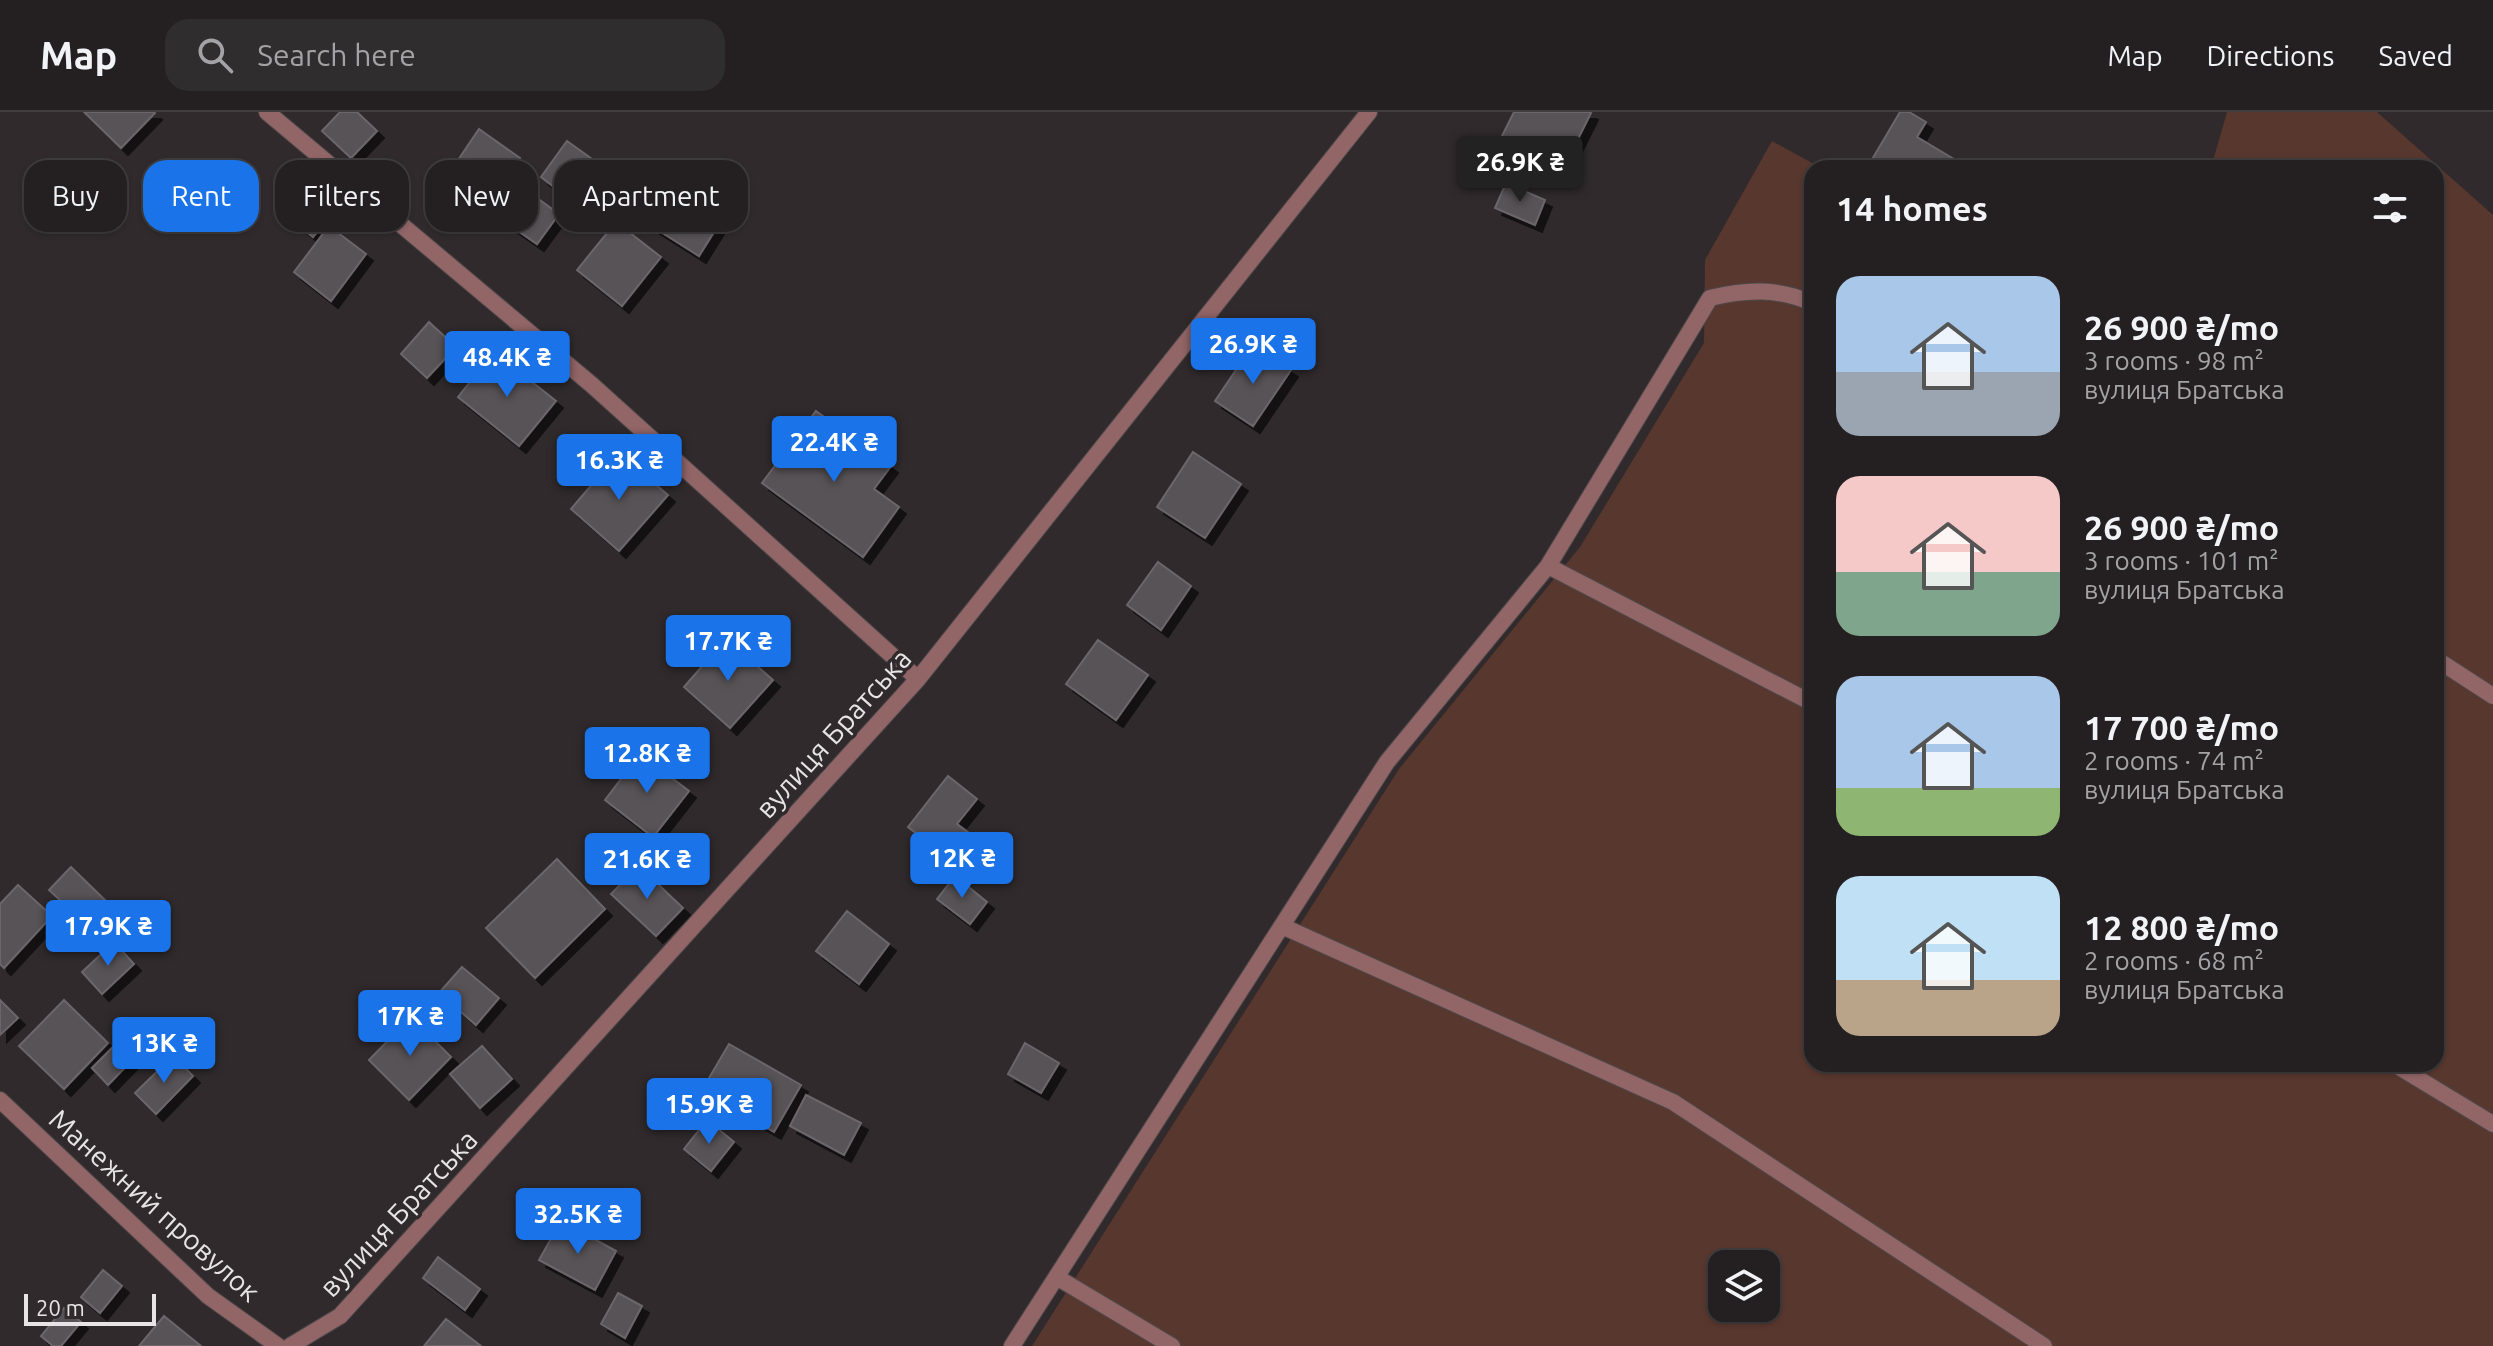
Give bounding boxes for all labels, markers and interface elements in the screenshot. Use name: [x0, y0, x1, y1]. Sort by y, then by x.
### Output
search box: [165, 19, 725, 91]
icon: search: [193, 33, 237, 77]
text: Map: [40, 34, 117, 76]
text: Search here: [257, 38, 416, 72]
text: Map: [2107, 40, 2163, 71]
text: Directions: [2207, 40, 2334, 71]
text: Saved: [2378, 40, 2453, 71]
pin: 26.9K ₴: [1446, 136, 1594, 204]
text: 26.9K ₴: [1476, 147, 1564, 176]
chip: Buy: [24, 160, 127, 232]
chip: Rent: [143, 160, 259, 232]
chip: Filters: [275, 160, 409, 232]
chip: New: [425, 160, 538, 232]
chip: Apartment: [554, 160, 748, 232]
icon: filters: [2368, 186, 2412, 230]
text: 14 homes: [1836, 189, 1988, 227]
icon: home: [1900, 308, 1996, 404]
text: 26 900 ₴/mo: [2084, 308, 2279, 346]
pin: 26.9K ₴: [1179, 318, 1327, 386]
text: 26.9K ₴: [1209, 329, 1297, 358]
pin: 48.4K ₴: [433, 331, 581, 399]
text: 48.4K ₴: [463, 342, 551, 371]
text: 3 rooms · 98 m²: [2084, 346, 2264, 375]
text: вулиця Братська: [2084, 375, 2285, 404]
pin: 22.4K ₴: [760, 416, 908, 484]
text: 22.4K ₴: [790, 427, 878, 456]
pin: 16.3K ₴: [545, 434, 693, 502]
text: 16.3K ₴: [575, 445, 663, 474]
icon: home: [1900, 508, 1996, 604]
text: 26 900 ₴/mo: [2084, 508, 2279, 546]
text: 3 rooms · 101 m²: [2084, 546, 2279, 575]
text: вулиця Братська: [2084, 575, 2285, 604]
pin: 17.7K ₴: [654, 615, 802, 683]
text: 17.7K ₴: [684, 626, 772, 655]
street label: вулиця Братська: [749, 642, 917, 824]
icon: home: [1900, 708, 1996, 804]
text: 17 700 ₴/mo: [2084, 708, 2279, 746]
pin: 12.8K ₴: [573, 727, 721, 795]
text: 12.8K ₴: [603, 738, 691, 767]
text: 2 rooms · 74 m²: [2084, 746, 2264, 775]
text: вулиця Братська: [2084, 775, 2285, 804]
pin: 12K ₴: [906, 832, 1018, 900]
pin: 21.6K ₴: [573, 833, 721, 901]
text: 12K ₴: [928, 843, 996, 872]
text: 21.6K ₴: [603, 844, 691, 873]
pin: 17.9K ₴: [34, 900, 182, 968]
icon: home: [1900, 908, 1996, 1004]
text: 12 800 ₴/mo: [2084, 908, 2279, 946]
text: 17.9K ₴: [64, 911, 152, 940]
text: 2 rooms · 68 m²: [2084, 946, 2264, 975]
text: вулиця Братська: [2084, 975, 2285, 1004]
pin: 17K ₴: [354, 990, 466, 1058]
text: 17K ₴: [376, 1001, 444, 1030]
pin: 13K ₴: [108, 1017, 220, 1085]
text: 13K ₴: [130, 1028, 198, 1057]
pin: 15.9K ₴: [635, 1078, 783, 1146]
text: 15.9K ₴: [665, 1089, 753, 1118]
street label: Манежний провулок: [44, 1103, 266, 1307]
street label: вулиця Братська: [313, 1123, 483, 1303]
pin: 32.5K ₴: [504, 1188, 652, 1256]
text: 32.5K ₴: [534, 1199, 622, 1228]
map controls: [1708, 1250, 1780, 1322]
button: layers: [1708, 1250, 1780, 1322]
scale bar: [24, 1290, 156, 1326]
text: 20 m: [36, 1295, 85, 1320]

